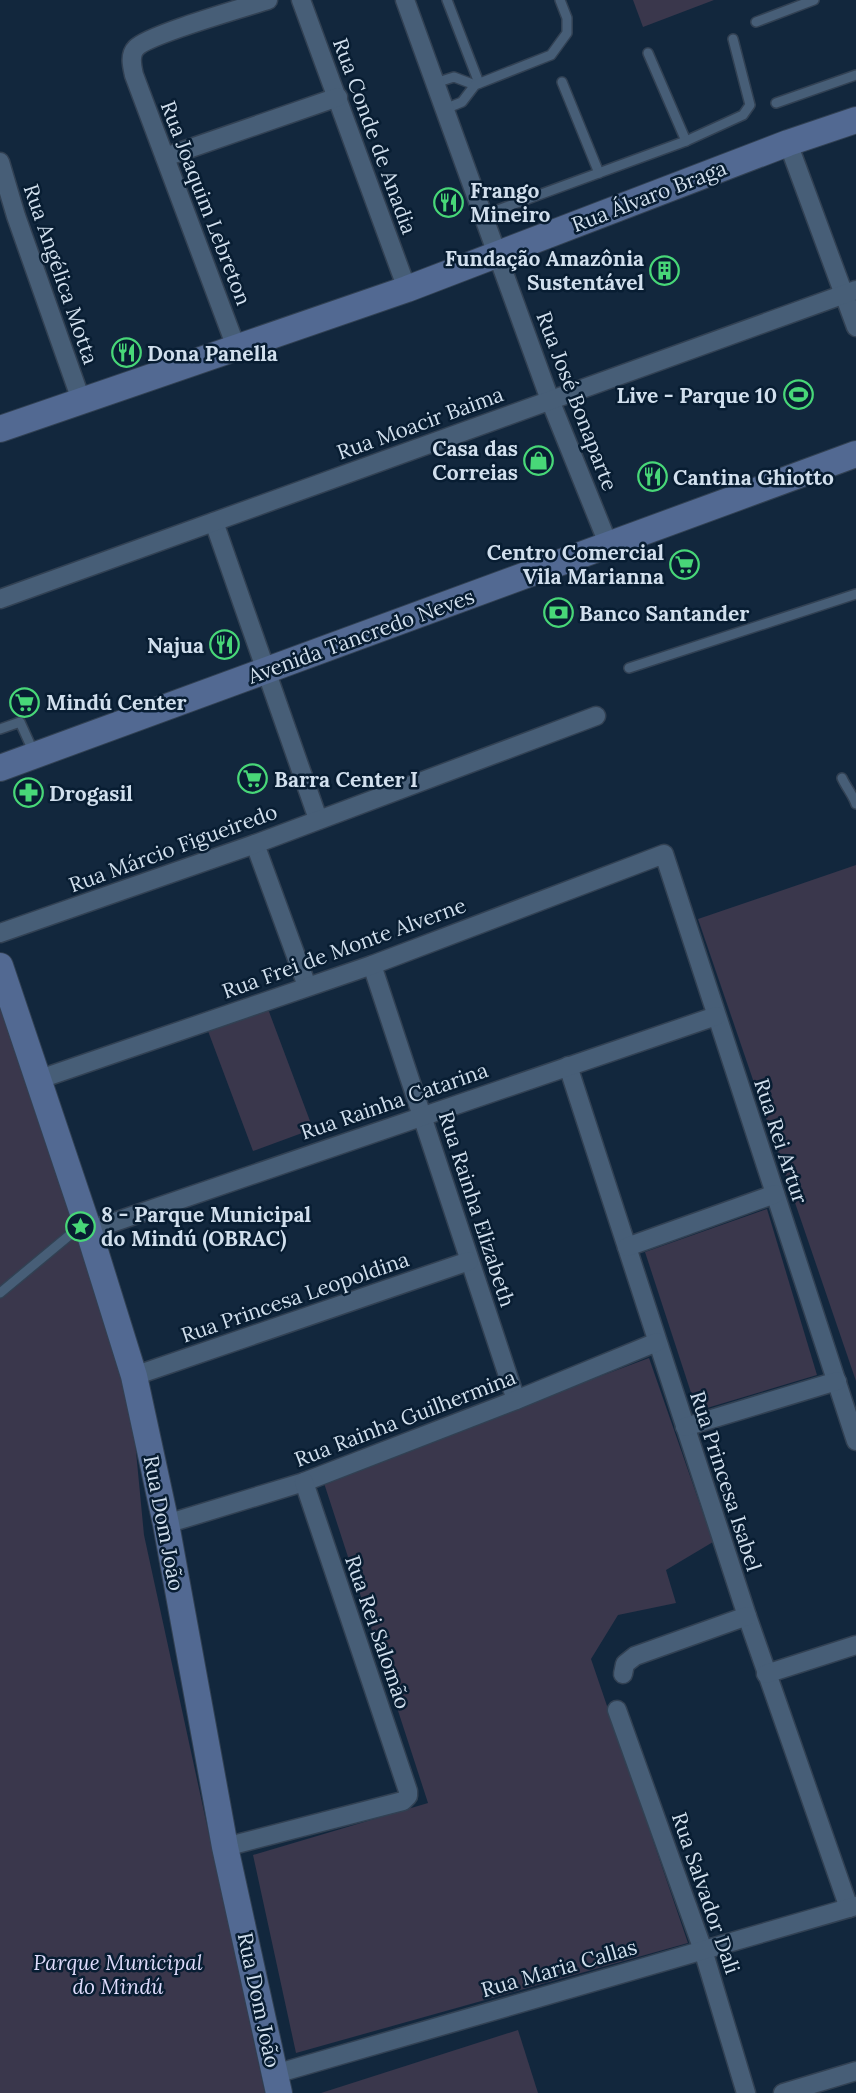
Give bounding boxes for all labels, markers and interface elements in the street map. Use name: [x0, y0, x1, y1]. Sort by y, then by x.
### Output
street label: Rua Conde de Anadia: [327, 34, 423, 238]
street label: Rua Joaquim Lebreton: [155, 97, 258, 309]
street label: Rua Álvaro Braga: [568, 154, 731, 238]
place label: Frango Mineiro: [470, 177, 551, 228]
street label: Rua Angélica Motta: [18, 180, 105, 368]
restaurant icon: Frango Mineiro: [433, 186, 465, 218]
place label: Fundação Amazônia Sustentável: [445, 245, 644, 296]
building icon: Fundação Amazônia Sustentável: [649, 254, 681, 286]
street label: Rua José Bonaparte: [530, 308, 624, 494]
restaurant icon: Dona Panella: [110, 337, 142, 369]
place label: Dona Panella: [147, 340, 278, 367]
sports icon: Live - Parque 10: [782, 379, 814, 411]
street label: Rua Moacir Baima: [333, 380, 507, 466]
place label: Live - Parque 10: [616, 382, 777, 409]
place label: Casa das Correias: [432, 435, 518, 486]
shop icon: Casa das Correias: [523, 444, 555, 476]
restaurant icon: Cantina Ghiotto: [636, 461, 668, 493]
place label: Cantina Ghiotto: [673, 464, 834, 491]
place label: Centro Comercial Vila Marianna: [487, 539, 664, 590]
supermarket icon: Centro Comercial Vila Marianna: [669, 548, 701, 580]
street label: Avenida Tancredo Neves: [243, 582, 478, 690]
bank icon: Banco Santander: [542, 597, 574, 629]
place label: Banco Santander: [579, 600, 749, 627]
restaurant icon: Najua: [209, 629, 241, 661]
place label: Najua: [147, 632, 204, 659]
supermarket icon: Mindú Center: [9, 686, 41, 718]
place label: Mindú Center: [46, 689, 187, 716]
supermarket icon: Barra Center I: [237, 763, 269, 795]
place label: Barra Center I: [274, 766, 418, 793]
pharmacy icon: Drogasil: [12, 777, 44, 809]
place label: Drogasil: [49, 780, 133, 807]
street label: Rua Márcio Figueiredo: [65, 798, 281, 898]
street label: Rua Frei de Monte Alverne: [218, 891, 470, 1005]
street label: Rua Rainha Catarina: [297, 1056, 491, 1146]
street label: Rua Rei Artur: [748, 1075, 814, 1207]
street label: Rua Rainha Elizabeth: [433, 1108, 521, 1310]
place label: 8 - Parque Municipal do Mindú (OBRAC): [101, 1201, 311, 1252]
place icon: 8 - Parque Municipal do Mindú (OBRAC): [64, 1210, 96, 1242]
street label: Rua Princesa Leopoldina: [177, 1245, 413, 1349]
street label: Rua Rainha Guilhermina: [290, 1363, 520, 1473]
street label: Rua Princesa Isabel: [684, 1388, 768, 1574]
street label: Rua Dom João: [138, 1453, 190, 1593]
street label: Rua Rei Salomão: [339, 1552, 417, 1712]
street label: Rua Salvador Dali: [666, 1809, 746, 1977]
street label: Rua Dom João: [232, 1930, 286, 2070]
street label: Rua Maria Callas: [478, 1933, 640, 2003]
park label: Parque Municipal do Mindú: [33, 1949, 203, 2000]

